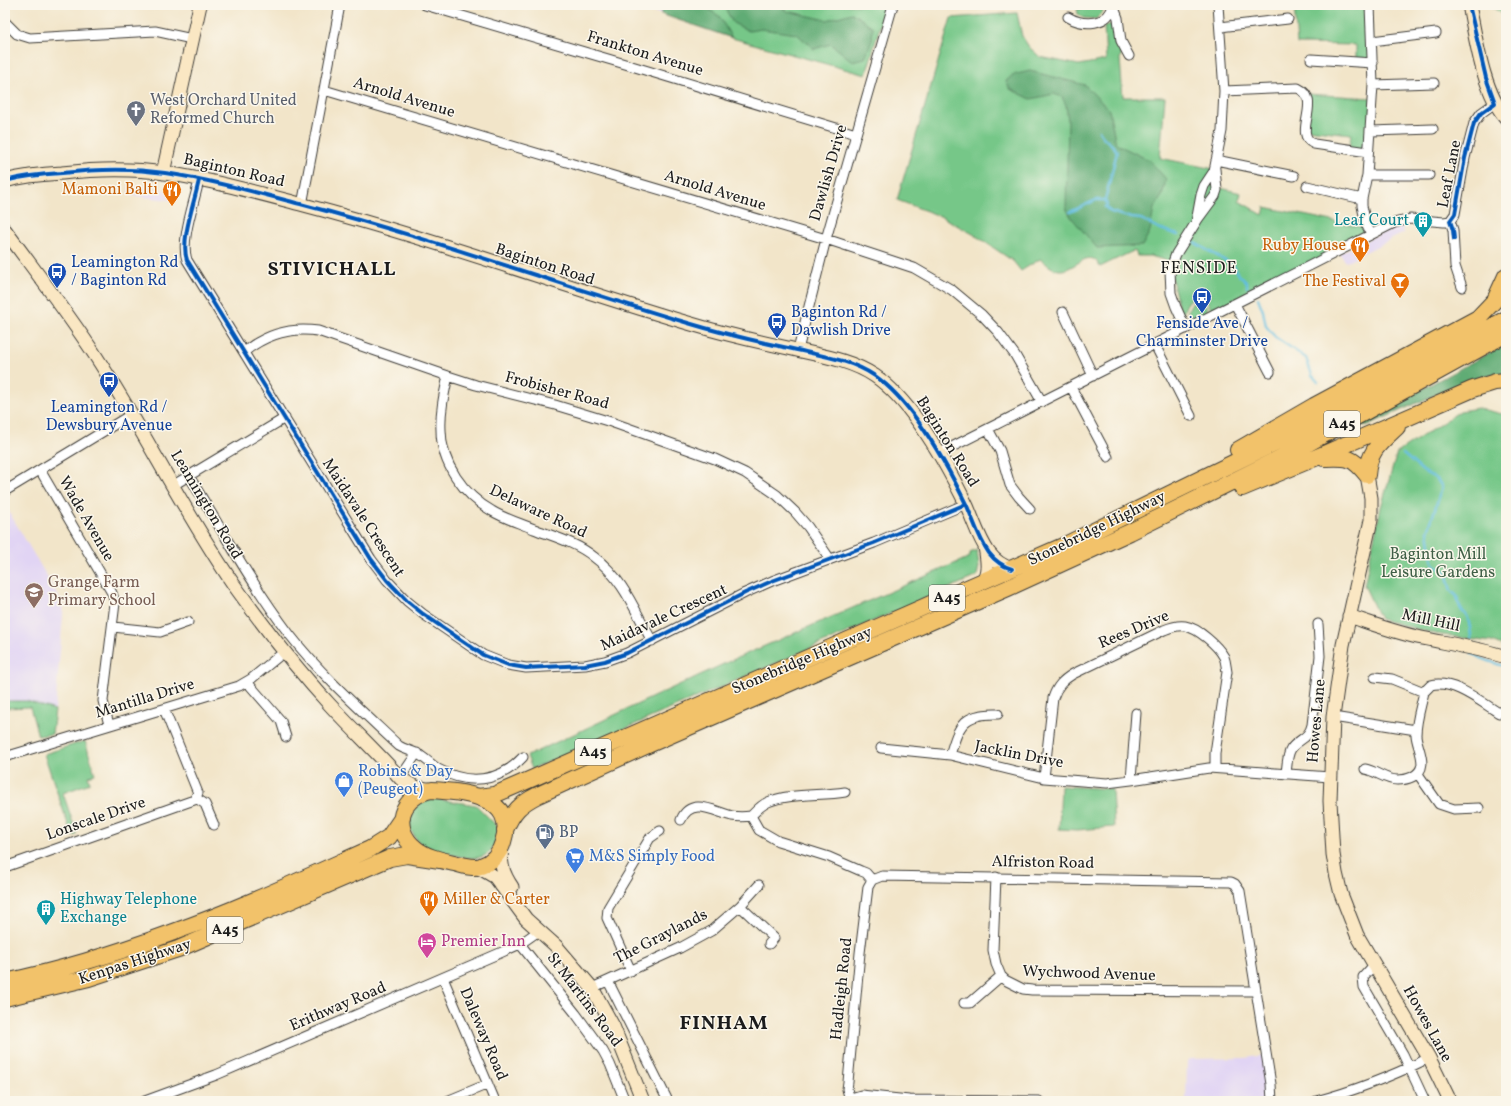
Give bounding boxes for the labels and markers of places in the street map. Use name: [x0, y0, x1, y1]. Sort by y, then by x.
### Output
place label: West Orchard United Reformed Church: [150, 90, 297, 130]
church icon: West Orchard United Reformed Church: [125, 99, 147, 127]
place label: Mamoni Balti: [62, 179, 158, 201]
restaurant icon: Mamoni Balti: [161, 179, 183, 207]
place label: Leaf Court: [1334, 210, 1409, 232]
building icon: Leaf Court: [1412, 210, 1434, 238]
place label: Ruby House: [1262, 235, 1346, 257]
restaurant icon: Ruby House: [1349, 235, 1371, 263]
place label: Leamington Rd / Baginton Rd: [71, 252, 179, 292]
bus stop icon: Leamington Rd / Baginton Rd: [46, 261, 68, 289]
place label: The Festival: [1302, 271, 1386, 293]
bar icon: The Festival: [1389, 271, 1411, 299]
bus stop icon: Fenside Ave / Charminster Drive: [1191, 286, 1213, 314]
place label: Baginton Rd / Dawlish Drive: [791, 302, 891, 342]
bus stop icon: Baginton Rd / Dawlish Drive: [766, 311, 788, 339]
place label: Fenside Ave / Charminster Drive: [1136, 313, 1268, 353]
bus stop icon: Leamington Rd / Dewsbury Avenue: [98, 370, 120, 398]
place label: Leamington Rd / Dewsbury Avenue: [46, 397, 172, 437]
place label: Grange Farm Primary School: [48, 572, 156, 612]
school or university icon: Grange Farm Primary School: [23, 581, 45, 609]
place label: Robins & Day (Peugeot): [358, 761, 453, 801]
shop icon: Robins & Day (Peugeot): [333, 770, 355, 798]
fuel station icon: BP: [534, 822, 556, 850]
place label: BP: [559, 822, 578, 844]
supermarket icon: M&S Simply Food: [564, 846, 586, 874]
place label: M&S Simply Food: [589, 846, 715, 868]
place label: Highway Telephone Exchange: [60, 889, 197, 929]
restaurant icon: Miller & Carter: [418, 889, 440, 917]
place label: Miller & Carter: [443, 889, 550, 911]
building icon: Highway Telephone Exchange: [35, 898, 57, 926]
hotel icon: Premier Inn: [416, 931, 438, 959]
place label: Premier Inn: [441, 931, 526, 953]

